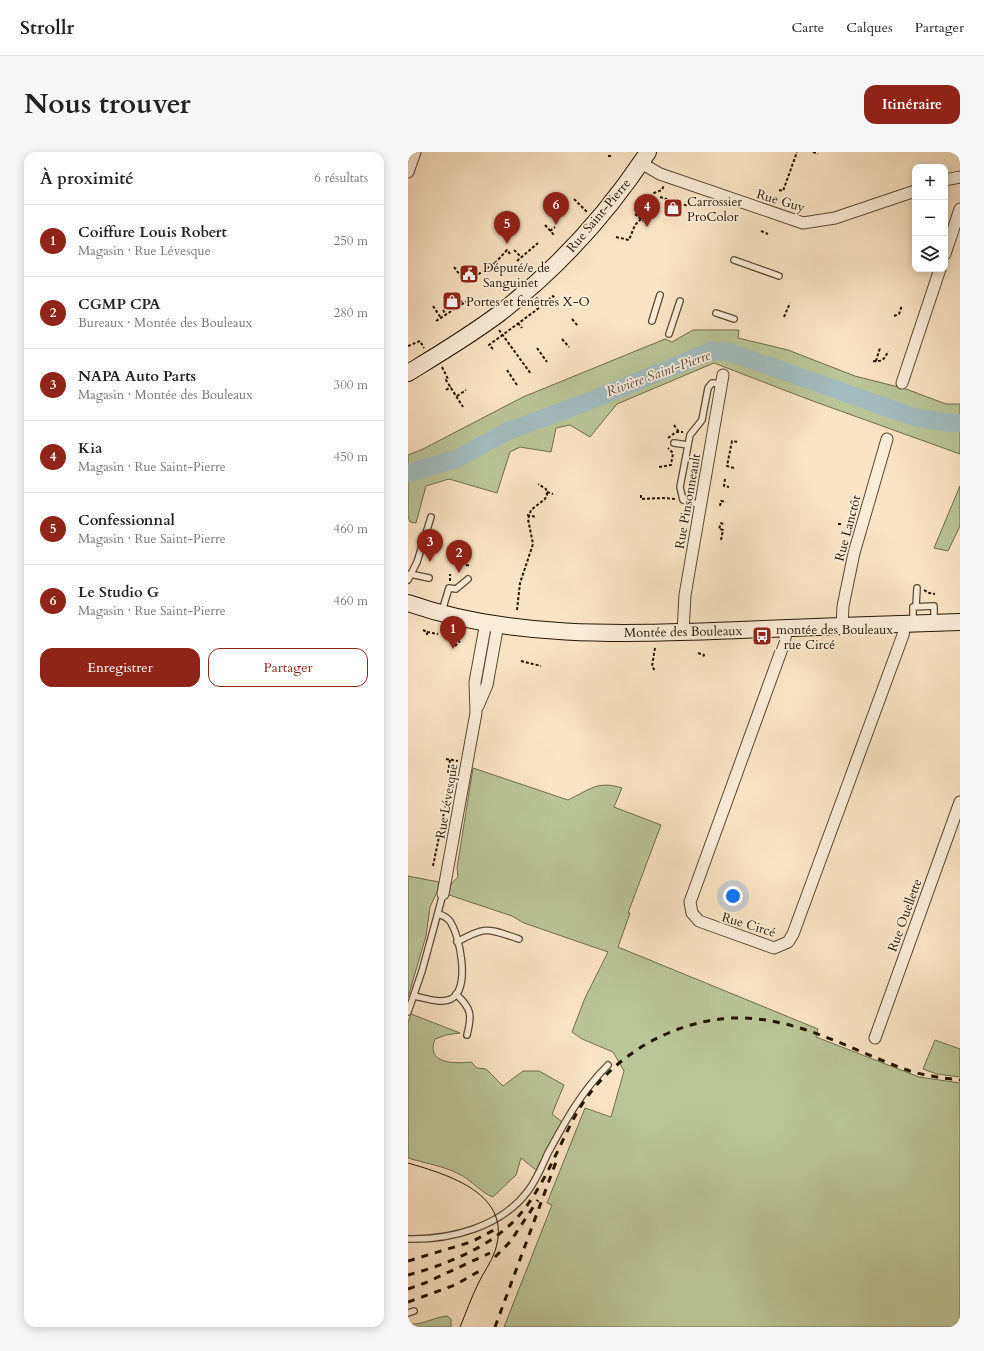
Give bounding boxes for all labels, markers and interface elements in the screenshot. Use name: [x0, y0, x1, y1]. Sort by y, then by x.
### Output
text: Strollr: [20, 15, 74, 41]
text: Carte: [792, 18, 824, 37]
text: Calques: [846, 18, 893, 37]
text: Partager: [915, 18, 964, 37]
text: Nous trouver: [24, 85, 191, 123]
button: Itinéraire: [864, 85, 960, 124]
map controls: [912, 164, 948, 272]
button: +: [912, 164, 948, 200]
text: À proximité: [40, 167, 134, 190]
text: 6 résultats: [314, 169, 368, 187]
street label: Rue Saint-Pierre: [563, 175, 635, 256]
street label: Rue Guy: [754, 185, 807, 217]
pin: 6: [543, 192, 569, 225]
place label: Carrossier ProColor: [687, 193, 742, 226]
pin: 4: [634, 194, 660, 227]
shop icon: Carrossier ProColor: [662, 197, 684, 219]
button: −: [912, 200, 948, 236]
pin: 5: [494, 211, 520, 244]
text: Coiffure Louis Robert: [78, 222, 227, 242]
text: 1: [50, 232, 56, 250]
text: 250 m: [334, 232, 368, 250]
button: layers: [912, 236, 948, 272]
text: Magasin · Rue Lévesque: [78, 242, 211, 260]
place label: Député/e de Sanguinet: [483, 259, 550, 292]
public building icon: Député/e de Sanguinet: [458, 263, 480, 285]
shop icon: Portes et fenêtres X-O: [441, 290, 463, 312]
place label: Portes et fenêtres X-O: [466, 293, 590, 311]
text: CGMP CPA: [78, 294, 160, 314]
text: 2: [50, 304, 56, 322]
text: 280 m: [334, 304, 368, 322]
text: Bureaux · Montée des Bouleaux: [78, 314, 252, 332]
water label: Rivière Saint-Pierre: [603, 346, 714, 401]
text: NAPA Auto Parts: [78, 366, 196, 386]
text: 3: [50, 376, 56, 394]
text: 300 m: [334, 376, 368, 394]
text: Magasin · Montée des Bouleaux: [78, 386, 253, 404]
text: Kia: [78, 438, 102, 458]
text: 4: [50, 448, 56, 466]
text: 450 m: [334, 448, 368, 466]
street label: Rue Pinsonneault: [671, 452, 705, 550]
text: Magasin · Rue Saint-Pierre: [78, 458, 226, 476]
street label: Rue Lanctôt: [831, 493, 865, 563]
text: Confessionnal: [78, 510, 175, 530]
text: 5: [50, 520, 56, 538]
text: 460 m: [334, 520, 368, 538]
pin: 3: [417, 529, 443, 562]
text: Magasin · Rue Saint-Pierre: [78, 530, 226, 548]
pin: 2: [446, 540, 472, 573]
text: Le Studio G: [78, 582, 159, 602]
text: 6: [50, 592, 56, 610]
text: 460 m: [334, 592, 368, 610]
text: Magasin · Rue Saint-Pierre: [78, 602, 226, 620]
pin: 1: [440, 616, 466, 649]
place label: montée des Bouleaux / rue Circé: [776, 621, 893, 654]
street label: Montée des Bouleaux: [624, 622, 743, 642]
bus stop icon: montée des Bouleaux / rue Circé: [751, 625, 773, 647]
button: Enregistrer: [40, 648, 200, 687]
button: Partager: [208, 648, 368, 687]
street label: Rue Lévesque: [432, 762, 462, 840]
street label: Rue Ouellette: [883, 876, 927, 954]
your location: [723, 886, 743, 906]
street label: Rue Circé: [719, 908, 778, 942]

